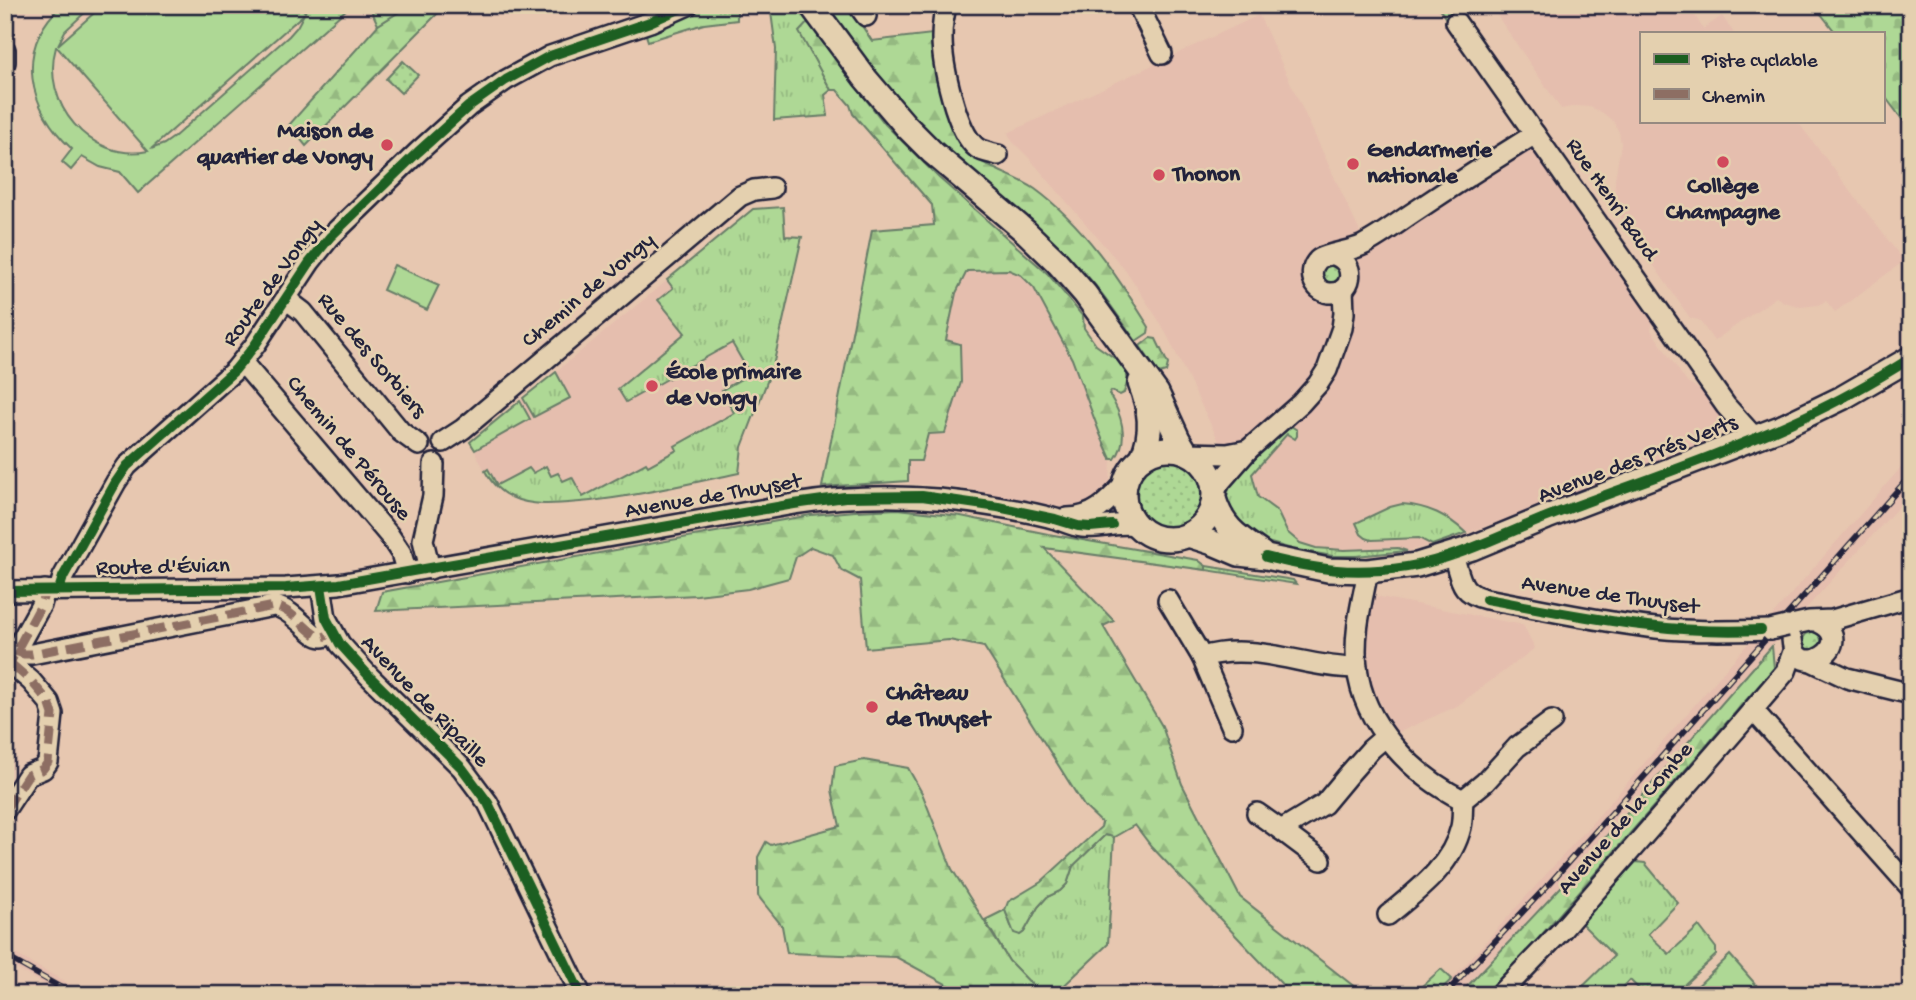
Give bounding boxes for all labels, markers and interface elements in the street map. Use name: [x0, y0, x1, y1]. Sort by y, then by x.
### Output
legend: [1640, 32, 1884, 122]
text: Piste cyclable: [1701, 50, 1819, 75]
text: Chemin: [1702, 86, 1765, 111]
place label: Maison de quartier de Vongy: [197, 119, 374, 172]
street label: Rue Henri Baud: [1559, 133, 1664, 268]
marker: Maison de quartier de Vongy: [379, 137, 395, 153]
place label: Gendarmerie nationale: [1367, 138, 1493, 191]
marker: Collège Champagne: [1715, 154, 1731, 170]
marker: Gendarmerie nationale: [1345, 156, 1361, 172]
place label: Thonon: [1171, 162, 1241, 189]
marker: Thonon: [1151, 167, 1167, 183]
place label: Collège Champagne: [1666, 174, 1781, 227]
street label: Route de Vongy: [217, 213, 329, 353]
street label: Chemin de Vongy: [517, 228, 661, 354]
street label: Rue des Sorbiers: [311, 288, 432, 425]
place label: École primaire de Vongy: [666, 360, 802, 413]
street label: Chemin de Pérouse: [280, 371, 417, 528]
marker: École primaire de Vongy: [644, 378, 660, 394]
street label: Avenue des Prés Verts: [1535, 409, 1742, 510]
street label: Avenue de Thuyset: [623, 468, 805, 526]
street label: Route d'Évian: [96, 553, 230, 583]
street label: Avenue de Thuyset: [1520, 570, 1702, 622]
street label: Avenue de Ripaille: [354, 630, 495, 775]
place label: Château de Thuyset: [886, 681, 992, 734]
marker: Château de Thuyset: [864, 699, 880, 715]
street label: Avenue de la Combe: [1552, 736, 1700, 901]

